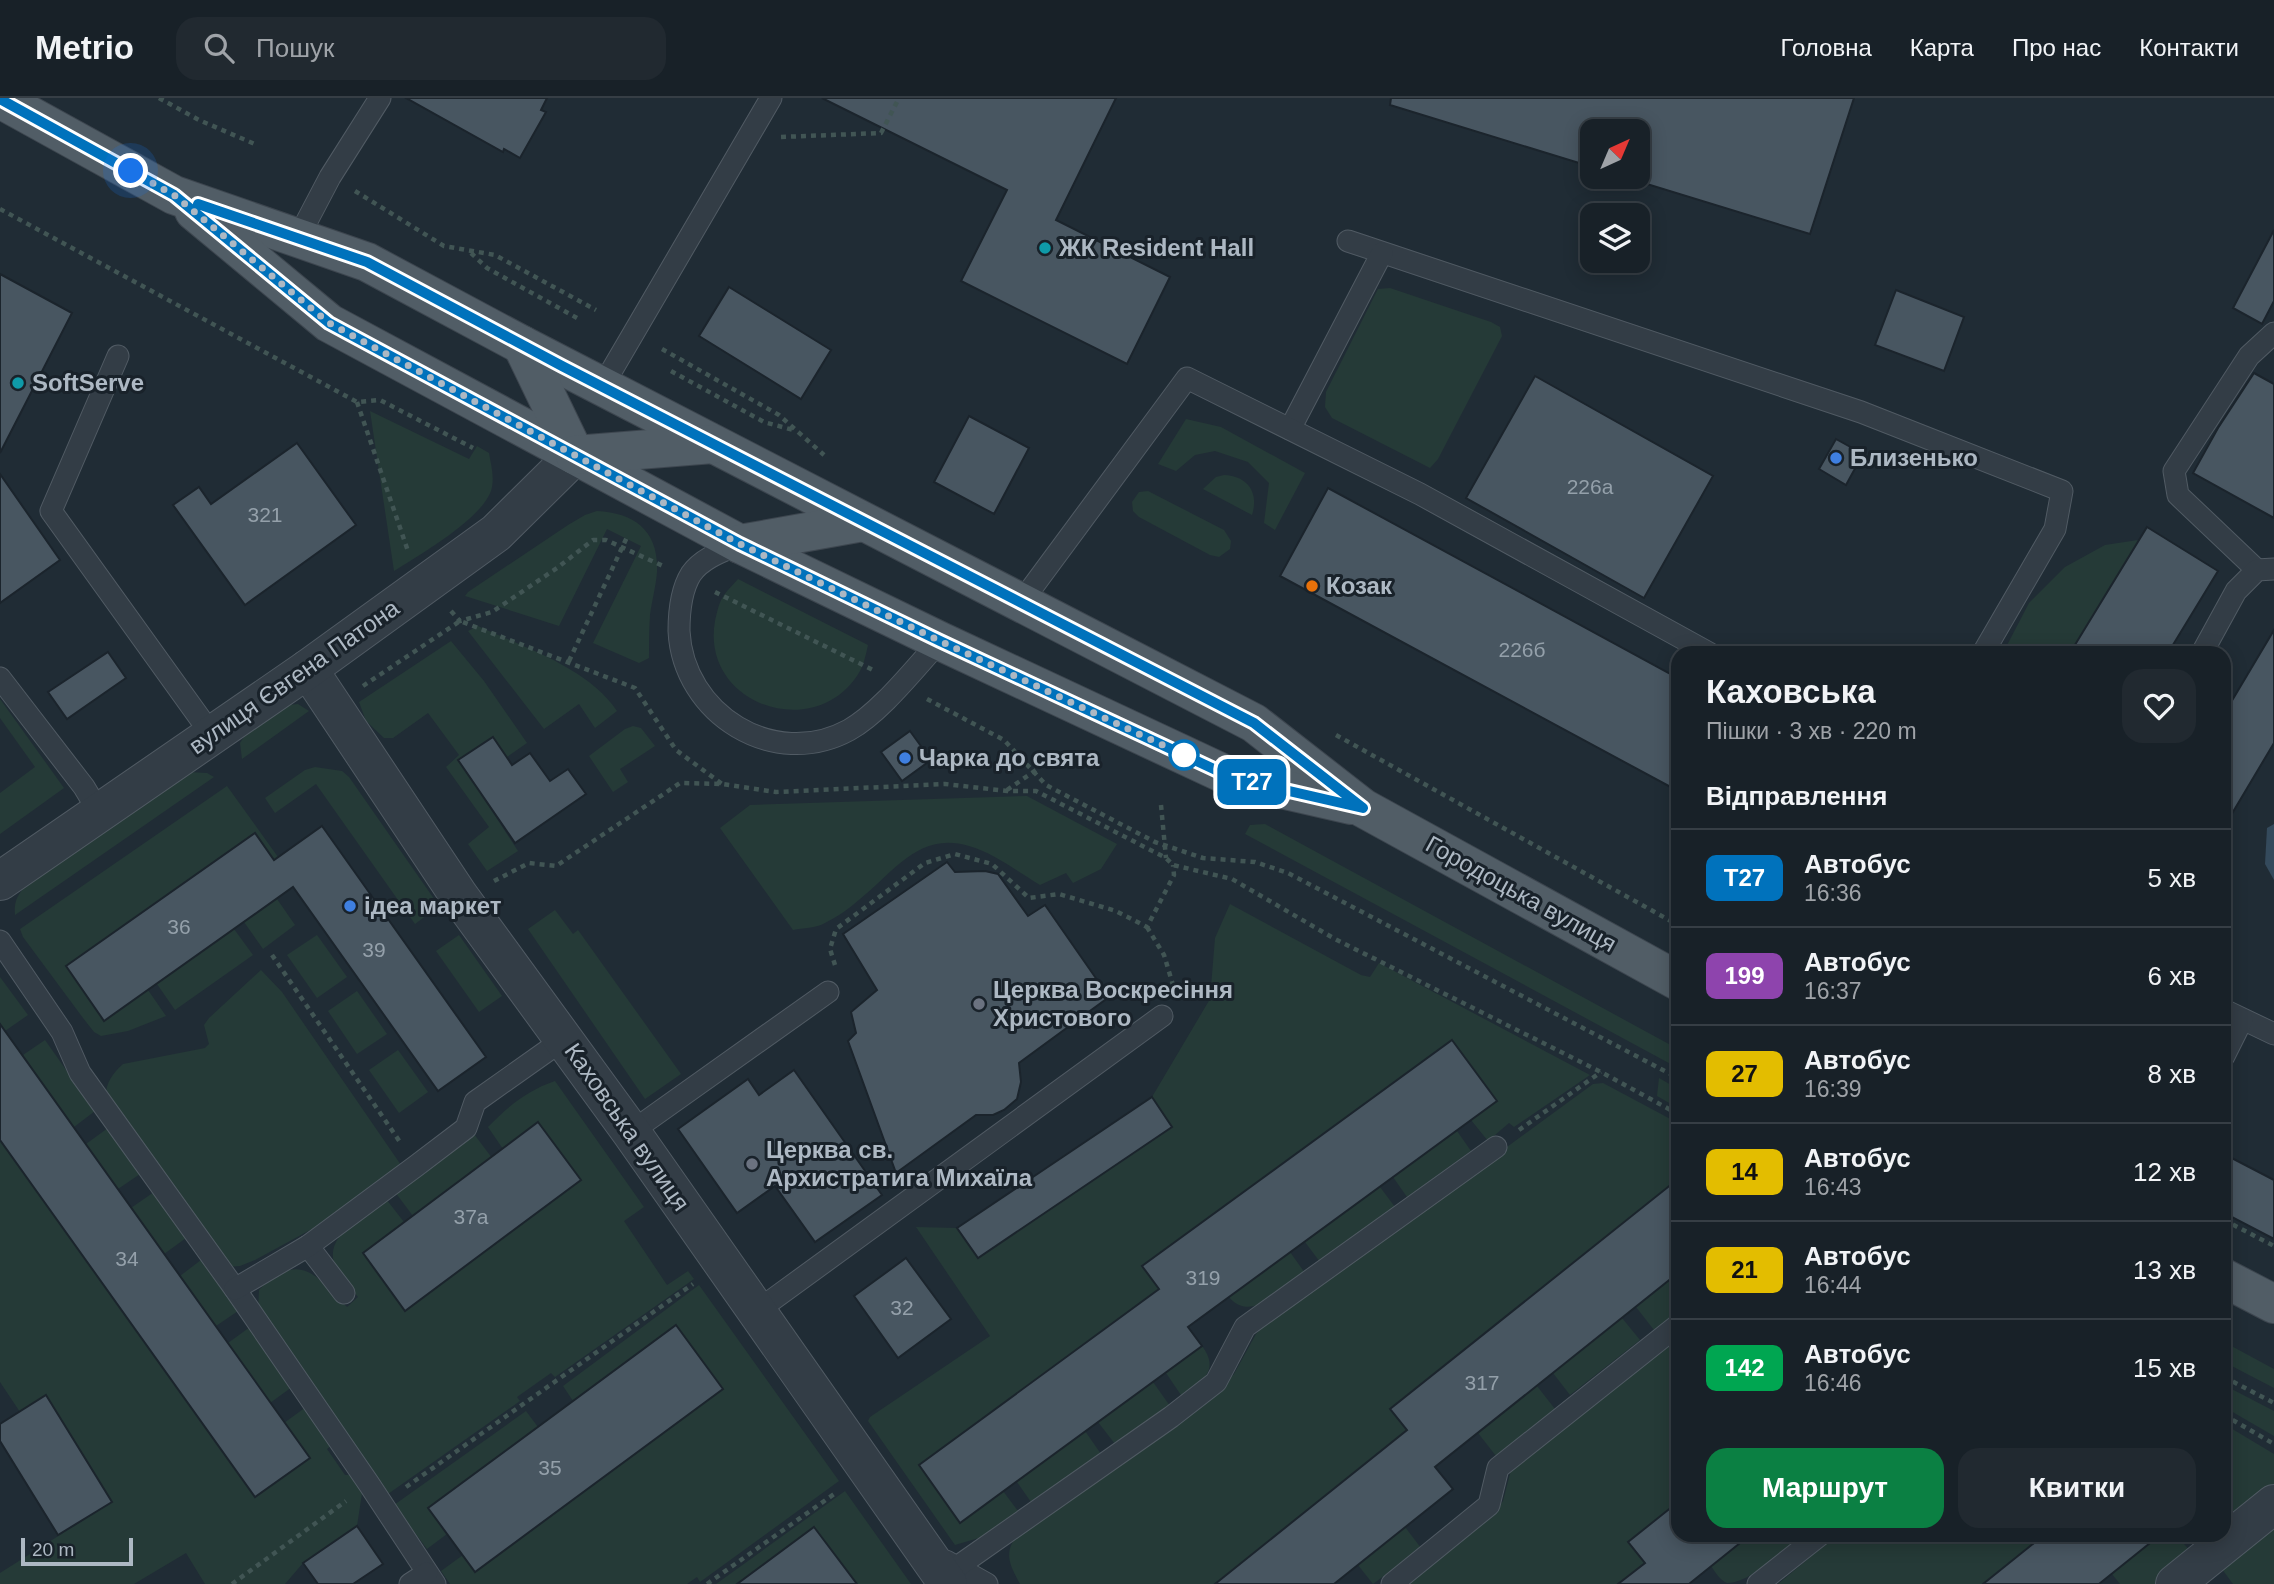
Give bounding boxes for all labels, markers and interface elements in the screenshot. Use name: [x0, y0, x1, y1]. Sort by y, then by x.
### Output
search box: [176, 17, 666, 80]
text: Metrio: [35, 29, 134, 66]
icon: search: [200, 29, 238, 67]
text: Пошук: [256, 33, 334, 63]
text: Головна: [1781, 34, 1872, 61]
text: Карта: [1910, 34, 1974, 61]
text: Про нас: [2012, 34, 2101, 61]
text: Контакти: [2139, 34, 2239, 61]
north arrow: [1580, 119, 1650, 189]
map controls: [1580, 119, 1650, 273]
your location: [113, 153, 148, 188]
button: layers: [1580, 203, 1650, 273]
place label: ЖК Resident Hall: [1058, 234, 1254, 261]
marker: ЖК Resident Hall: [1037, 240, 1053, 256]
place label: SoftServe: [32, 369, 144, 396]
marker: SoftServe: [10, 375, 26, 391]
place label: Близенько: [1850, 444, 1978, 471]
marker: Близенько: [1828, 450, 1844, 466]
house number: 226а: [1567, 475, 1614, 498]
house number: 321: [247, 503, 283, 526]
place label: Козак: [1326, 572, 1393, 599]
marker: Козак: [1304, 578, 1320, 594]
street label: вулиця Євгена Патона: [184, 593, 404, 759]
house number: 226б: [1498, 638, 1546, 661]
button: heart: [2122, 669, 2196, 743]
text: Каховська: [1706, 673, 1876, 710]
text: Пішки · 3 хв · 220 m: [1706, 718, 1917, 744]
unlabelled marker: [1169, 740, 1199, 770]
place label: Чарка до свята: [919, 744, 1100, 771]
marker: Чарка до свята: [897, 750, 913, 766]
line badge: Т27: [1212, 759, 1292, 805]
text: Т27: [1231, 768, 1273, 795]
text: Відправлення: [1706, 781, 1887, 811]
street label: Городоцька вулиця: [1421, 830, 1621, 957]
text: Автобус: [1804, 849, 1911, 879]
text: 5 хв: [2148, 863, 2196, 893]
text: Т27: [1724, 864, 1765, 891]
text: 16:36: [1804, 880, 1862, 906]
place label: ідеа маркет: [364, 892, 502, 919]
marker: ідеа маркет: [342, 898, 358, 914]
house number: 36: [167, 915, 191, 938]
house number: 39: [362, 938, 386, 961]
text: Автобус: [1804, 947, 1911, 977]
text: 6 хв: [2148, 961, 2196, 991]
text: 199: [1724, 962, 1765, 989]
place label: Церква Воскресіння Христового: [993, 976, 1233, 1031]
text: 16:37: [1804, 978, 1862, 1004]
marker: Церква Воскресіння Христового: [971, 996, 987, 1012]
street label: Каховська вулиця: [559, 1038, 695, 1216]
text: Автобус: [1804, 1045, 1911, 1075]
text: 8 хв: [2148, 1059, 2196, 1089]
text: 27: [1731, 1060, 1758, 1087]
text: 16:39: [1804, 1076, 1862, 1102]
place label: Церква св. Архистратига Михаїла: [766, 1136, 1033, 1191]
text: Автобус: [1804, 1143, 1911, 1173]
marker: Церква св. Архистратига Михаїла: [744, 1156, 760, 1172]
text: 12 хв: [2133, 1157, 2196, 1187]
text: 14: [1731, 1158, 1758, 1185]
text: 16:43: [1804, 1174, 1862, 1200]
house number: 37а: [453, 1205, 489, 1228]
text: Автобус: [1804, 1241, 1911, 1271]
house number: 34: [115, 1247, 139, 1270]
text: 13 хв: [2133, 1255, 2196, 1285]
text: 21: [1731, 1256, 1758, 1283]
house number: 319: [1185, 1266, 1221, 1289]
text: 16:44: [1804, 1272, 1862, 1298]
house number: 32: [890, 1296, 914, 1319]
text: Автобус: [1804, 1339, 1911, 1369]
text: 15 хв: [2133, 1353, 2196, 1383]
text: 142: [1724, 1354, 1765, 1381]
text: 16:46: [1804, 1370, 1862, 1396]
house number: 317: [1464, 1371, 1500, 1394]
button: Маршрут: [1706, 1448, 1944, 1528]
button: Квитки: [1958, 1448, 2196, 1528]
house number: 35: [538, 1456, 562, 1479]
scale bar: [21, 1535, 133, 1567]
text: 20 m: [32, 1539, 74, 1560]

